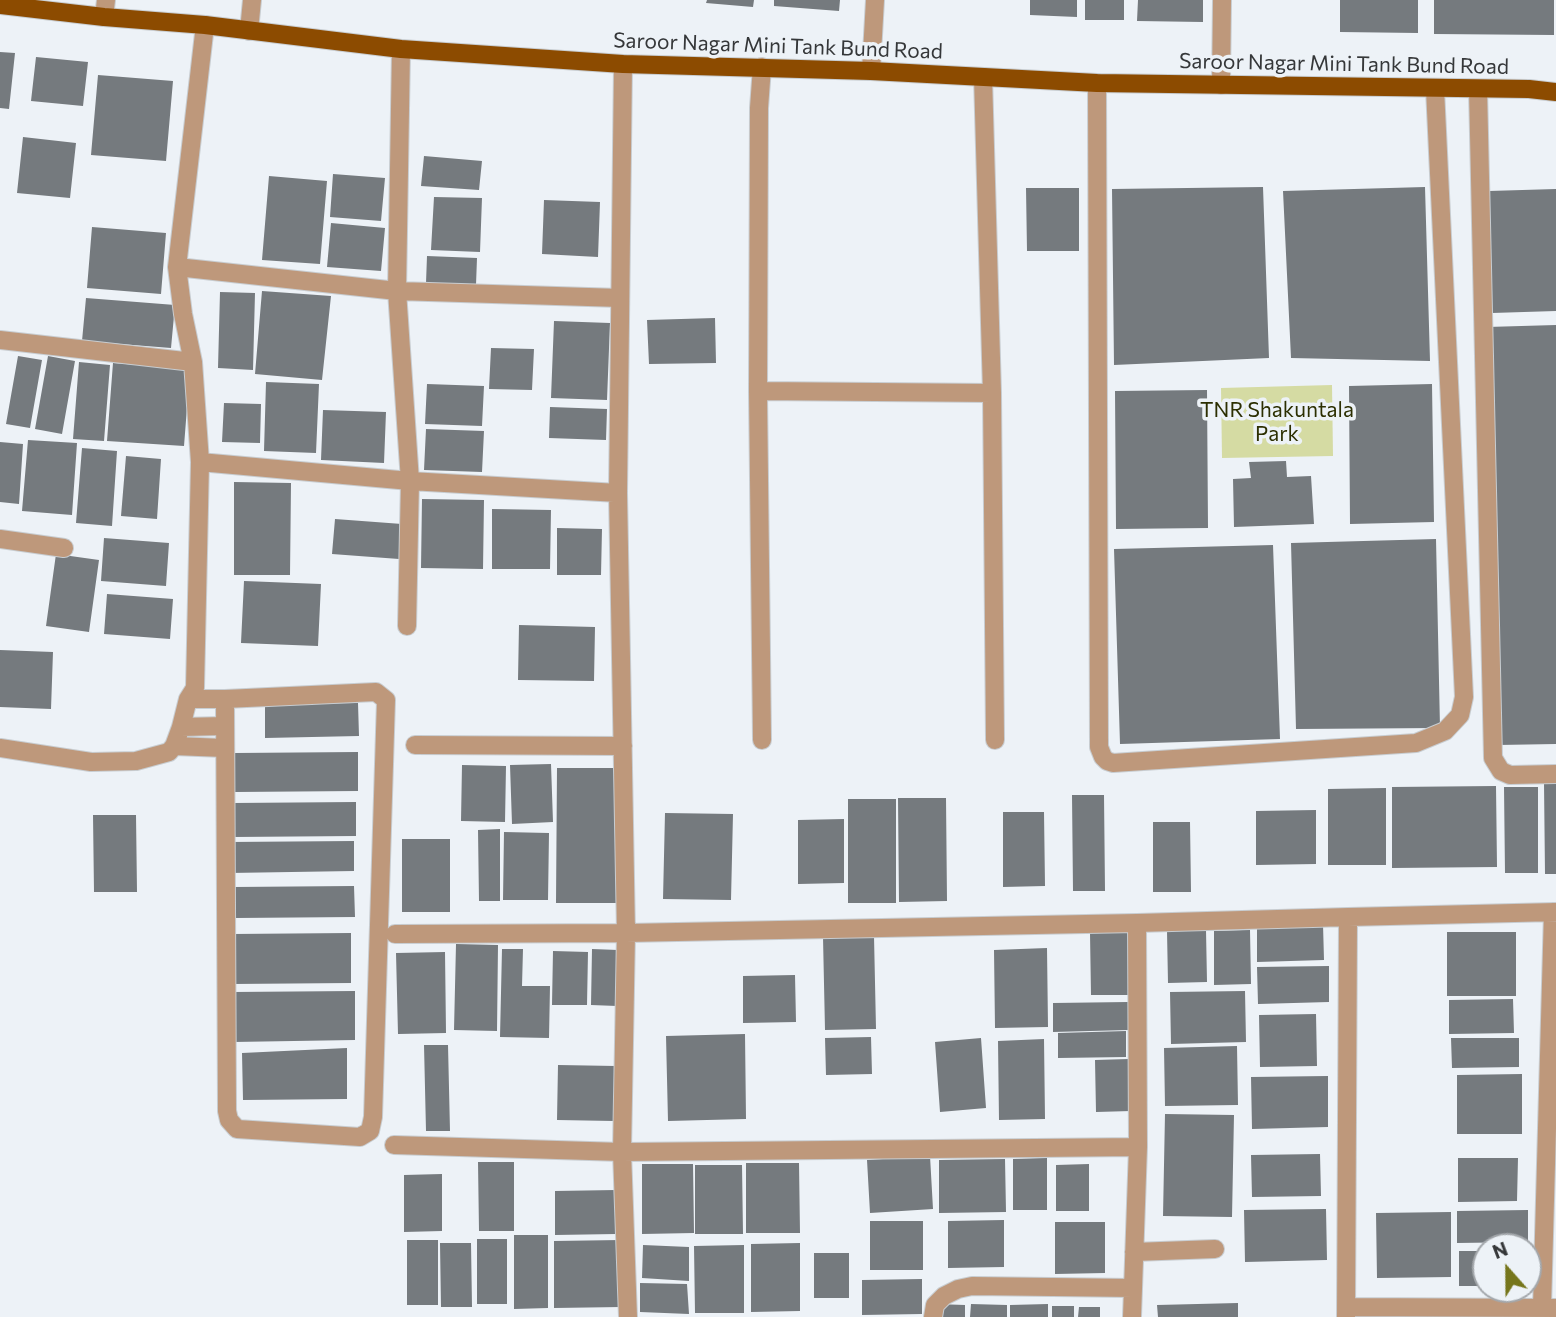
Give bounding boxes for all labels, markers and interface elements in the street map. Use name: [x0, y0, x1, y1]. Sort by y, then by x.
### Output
street label: Saroor Nagar Mini Tank Bund Road: [613, 28, 943, 64]
street label: Saroor Nagar Mini Tank Bund Road: [1179, 49, 1509, 79]
park label: TNR Shakuntala Park: [1200, 397, 1354, 447]
north arrow: [1472, 1233, 1542, 1303]
text: N: [1489, 1237, 1511, 1263]

